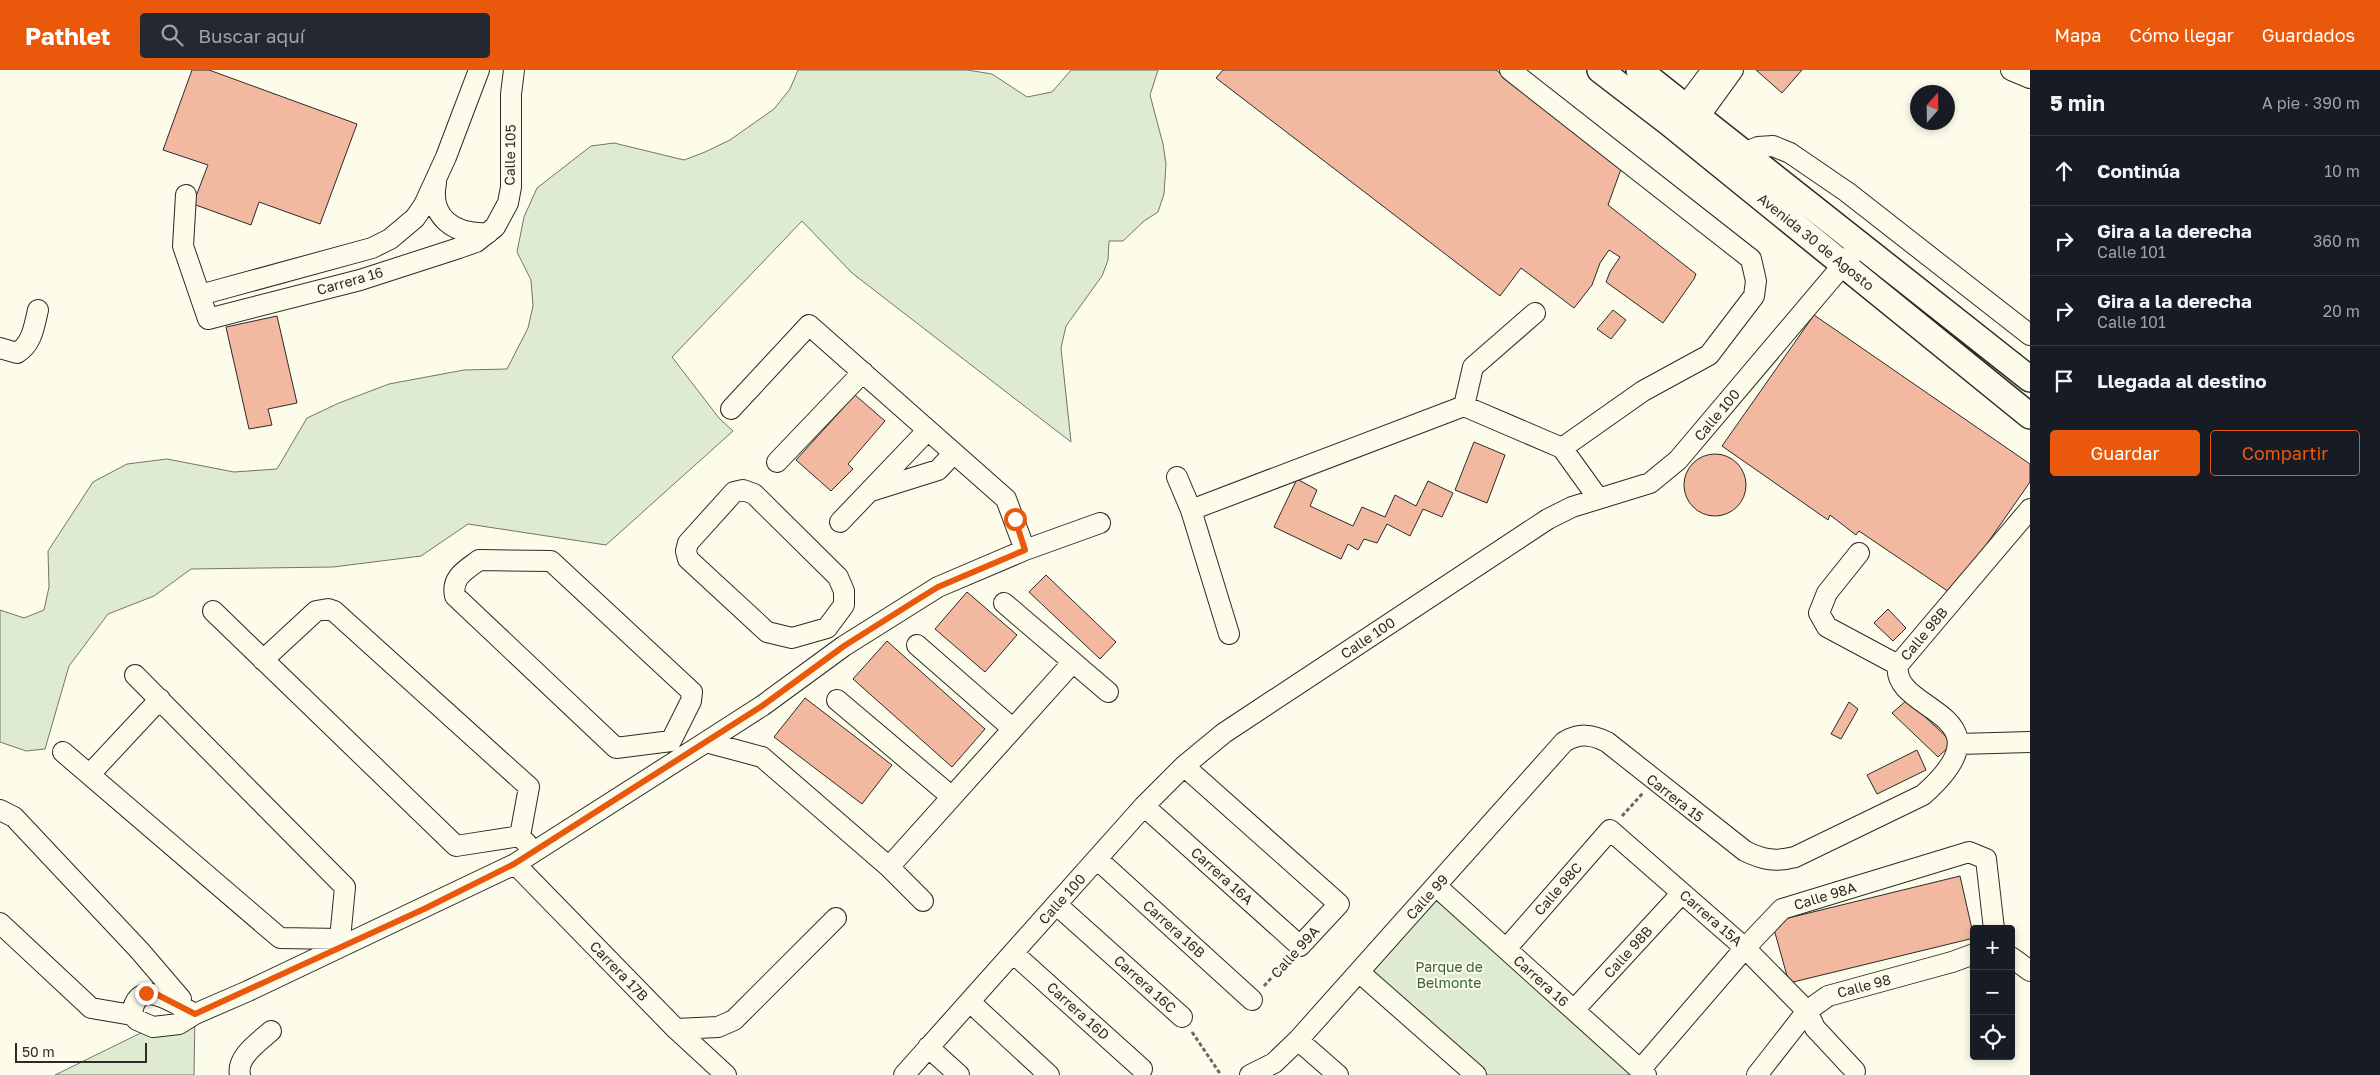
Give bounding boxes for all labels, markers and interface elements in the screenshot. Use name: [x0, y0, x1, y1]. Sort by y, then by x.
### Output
search box: [140, 13, 490, 58]
text: Pathlet: [25, 21, 110, 50]
icon: search: [158, 21, 186, 49]
text: Buscar aquí: [198, 24, 305, 47]
text: Mapa: [2055, 24, 2101, 46]
text: Cómo llegar: [2129, 24, 2234, 46]
text: Guardados: [2262, 24, 2355, 46]
north arrow: [1910, 85, 1955, 130]
text: 5 min: [2050, 90, 2105, 116]
text: A pie · 390 m: [2262, 93, 2360, 113]
street label: Calle 105: [500, 124, 519, 186]
icon: ahead: [2050, 157, 2078, 185]
text: Continúa: [2097, 159, 2180, 182]
text: 10 m: [2324, 161, 2360, 181]
street label: Avenida 30 de Agosto: [1755, 189, 1878, 294]
text: Gira a la derecha: [2097, 219, 2252, 242]
icon: right: [2050, 227, 2078, 255]
text: 360 m: [2313, 231, 2360, 251]
text: Calle 101: [2097, 242, 2166, 262]
street label: Carrera 16: [315, 263, 385, 298]
text: Gira a la derecha: [2097, 289, 2252, 312]
icon: right: [2050, 297, 2078, 325]
text: 20 m: [2323, 301, 2360, 321]
text: Calle 101: [2097, 312, 2166, 332]
icon: arrive: [2050, 367, 2078, 395]
text: Llegada al destino: [2097, 369, 2267, 392]
street label: Calle 100: [1690, 385, 1743, 444]
button: Guardar: [2050, 430, 2200, 476]
button: Compartir: [2210, 430, 2360, 476]
route start: [1004, 508, 1027, 531]
street label: Calle 98B: [1896, 604, 1951, 664]
street label: Calle 100: [1337, 613, 1398, 662]
street label: Carrera 15: [1643, 770, 1707, 825]
street label: Carrera 16A: [1188, 843, 1257, 908]
street label: Calle 98C: [1530, 859, 1585, 919]
street label: Calle 100: [1035, 870, 1089, 927]
street label: Calle 99: [1402, 871, 1451, 923]
street label: Calle 98A: [1792, 878, 1859, 913]
street label: Carrera 15A: [1677, 886, 1747, 950]
street label: Carrera 16B: [1140, 896, 1209, 961]
street label: Calle 99A: [1267, 922, 1323, 981]
street label: Calle 98B: [1600, 922, 1655, 981]
map controls: [1970, 925, 2015, 1060]
button: +: [1970, 925, 2015, 970]
street label: Carrera 17B: [587, 937, 652, 1004]
street label: Carrera 16C: [1111, 951, 1180, 1016]
street label: Carrera 16: [1510, 951, 1572, 1010]
park label: Parque de Belmonte: [1415, 958, 1483, 991]
street label: Calle 98: [1835, 970, 1893, 1001]
button: −: [1970, 970, 2015, 1015]
street label: Carrera 16D: [1044, 978, 1113, 1043]
route end: [135, 982, 158, 1005]
button: locate: [1970, 1015, 2015, 1060]
scale bar: [15, 1040, 148, 1063]
text: 50 m: [22, 1043, 55, 1060]

